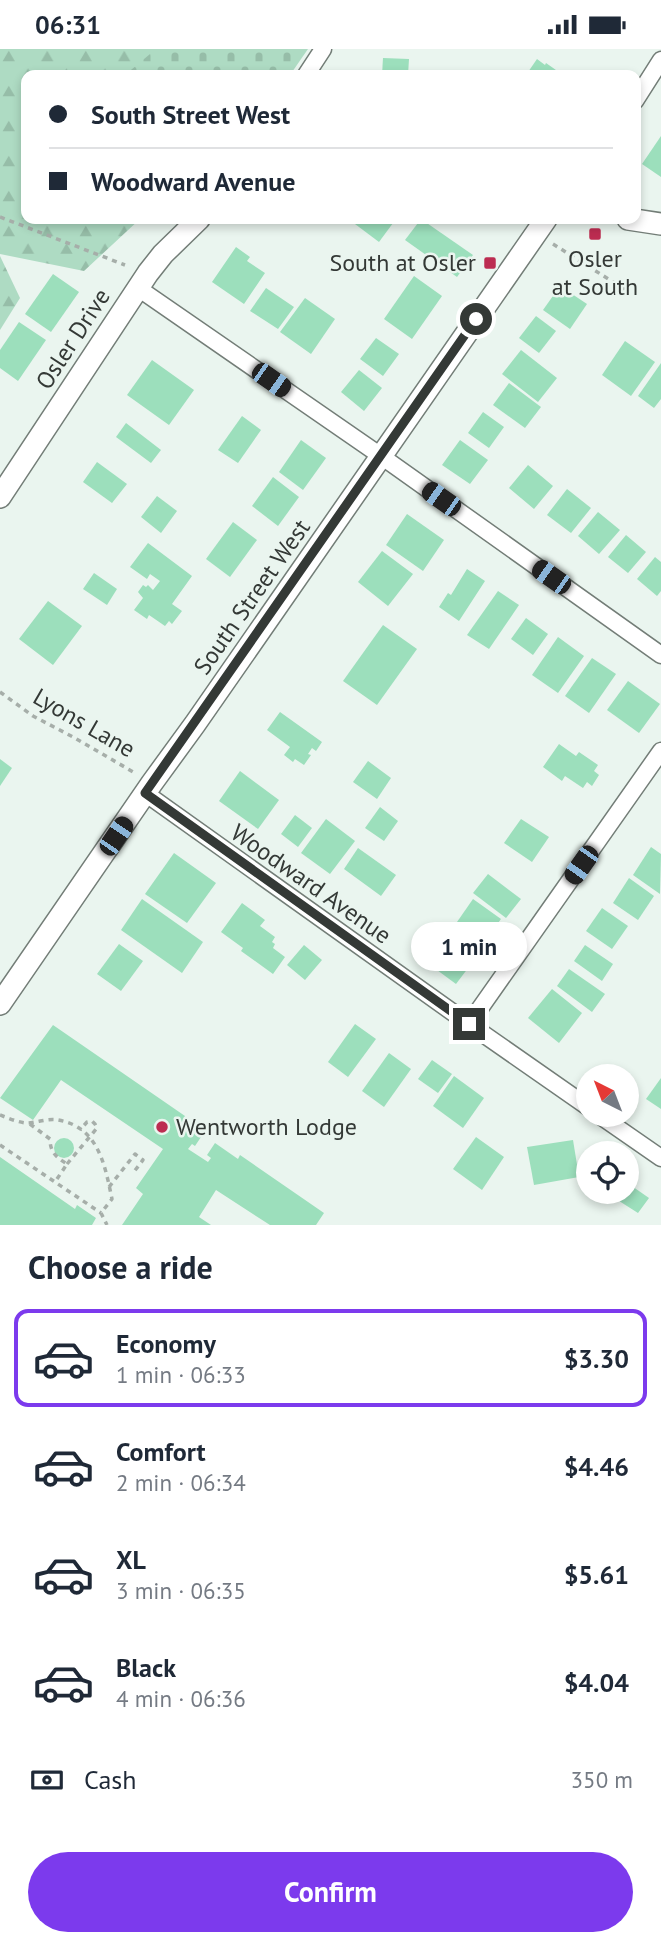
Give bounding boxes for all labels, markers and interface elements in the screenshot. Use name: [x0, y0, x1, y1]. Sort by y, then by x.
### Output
text: 06:31: [35, 8, 101, 41]
text: South Street West: [91, 98, 290, 131]
text: Woodward Avenue: [91, 165, 295, 198]
marker: Osler at South: [587, 226, 603, 242]
place label: Osler at South: [552, 243, 638, 302]
place label: South at Osler: [329, 247, 476, 278]
marker: South at Osler: [482, 255, 498, 271]
street label: Osler Drive: [29, 282, 117, 395]
route start: [460, 303, 492, 335]
car: [248, 359, 295, 401]
car: [418, 478, 465, 520]
street label: South Street West: [186, 513, 317, 680]
car: [528, 556, 575, 598]
street label: Lyons Lane: [28, 681, 141, 764]
car: [96, 813, 137, 859]
street label: Woodward Avenue: [225, 817, 397, 950]
car: [561, 842, 602, 888]
callout: 1 min: [411, 923, 527, 971]
text: 1 min: [441, 932, 497, 961]
route end: [453, 1008, 485, 1040]
north arrow: [576, 1064, 639, 1127]
map controls: [576, 1064, 639, 1204]
place label: Wentworth Lodge: [176, 1111, 357, 1142]
marker: Wentworth Lodge: [154, 1119, 170, 1135]
button: locate: [576, 1141, 639, 1204]
text: Choose a ride: [28, 1246, 213, 1288]
icon: car: [32, 1327, 95, 1390]
text: Economy: [116, 1327, 216, 1360]
text: $3.30: [564, 1342, 629, 1375]
text: 1 min · 06:33: [116, 1360, 246, 1389]
icon: car: [32, 1435, 95, 1498]
text: Comfort: [116, 1435, 206, 1468]
text: $4.46: [564, 1450, 629, 1483]
text: 2 min · 06:34: [116, 1468, 246, 1497]
icon: car: [32, 1543, 95, 1606]
text: XL: [116, 1543, 146, 1576]
text: $5.61: [564, 1558, 629, 1591]
text: 3 min · 06:35: [116, 1576, 246, 1605]
icon: car: [32, 1651, 95, 1714]
text: Black: [116, 1651, 176, 1684]
text: $4.04: [564, 1666, 629, 1699]
text: 4 min · 06:36: [116, 1684, 246, 1713]
icon: cash: [28, 1761, 66, 1799]
text: Cash: [84, 1763, 136, 1796]
text: 350 m: [571, 1765, 633, 1794]
button: Confirm: [28, 1852, 633, 1932]

